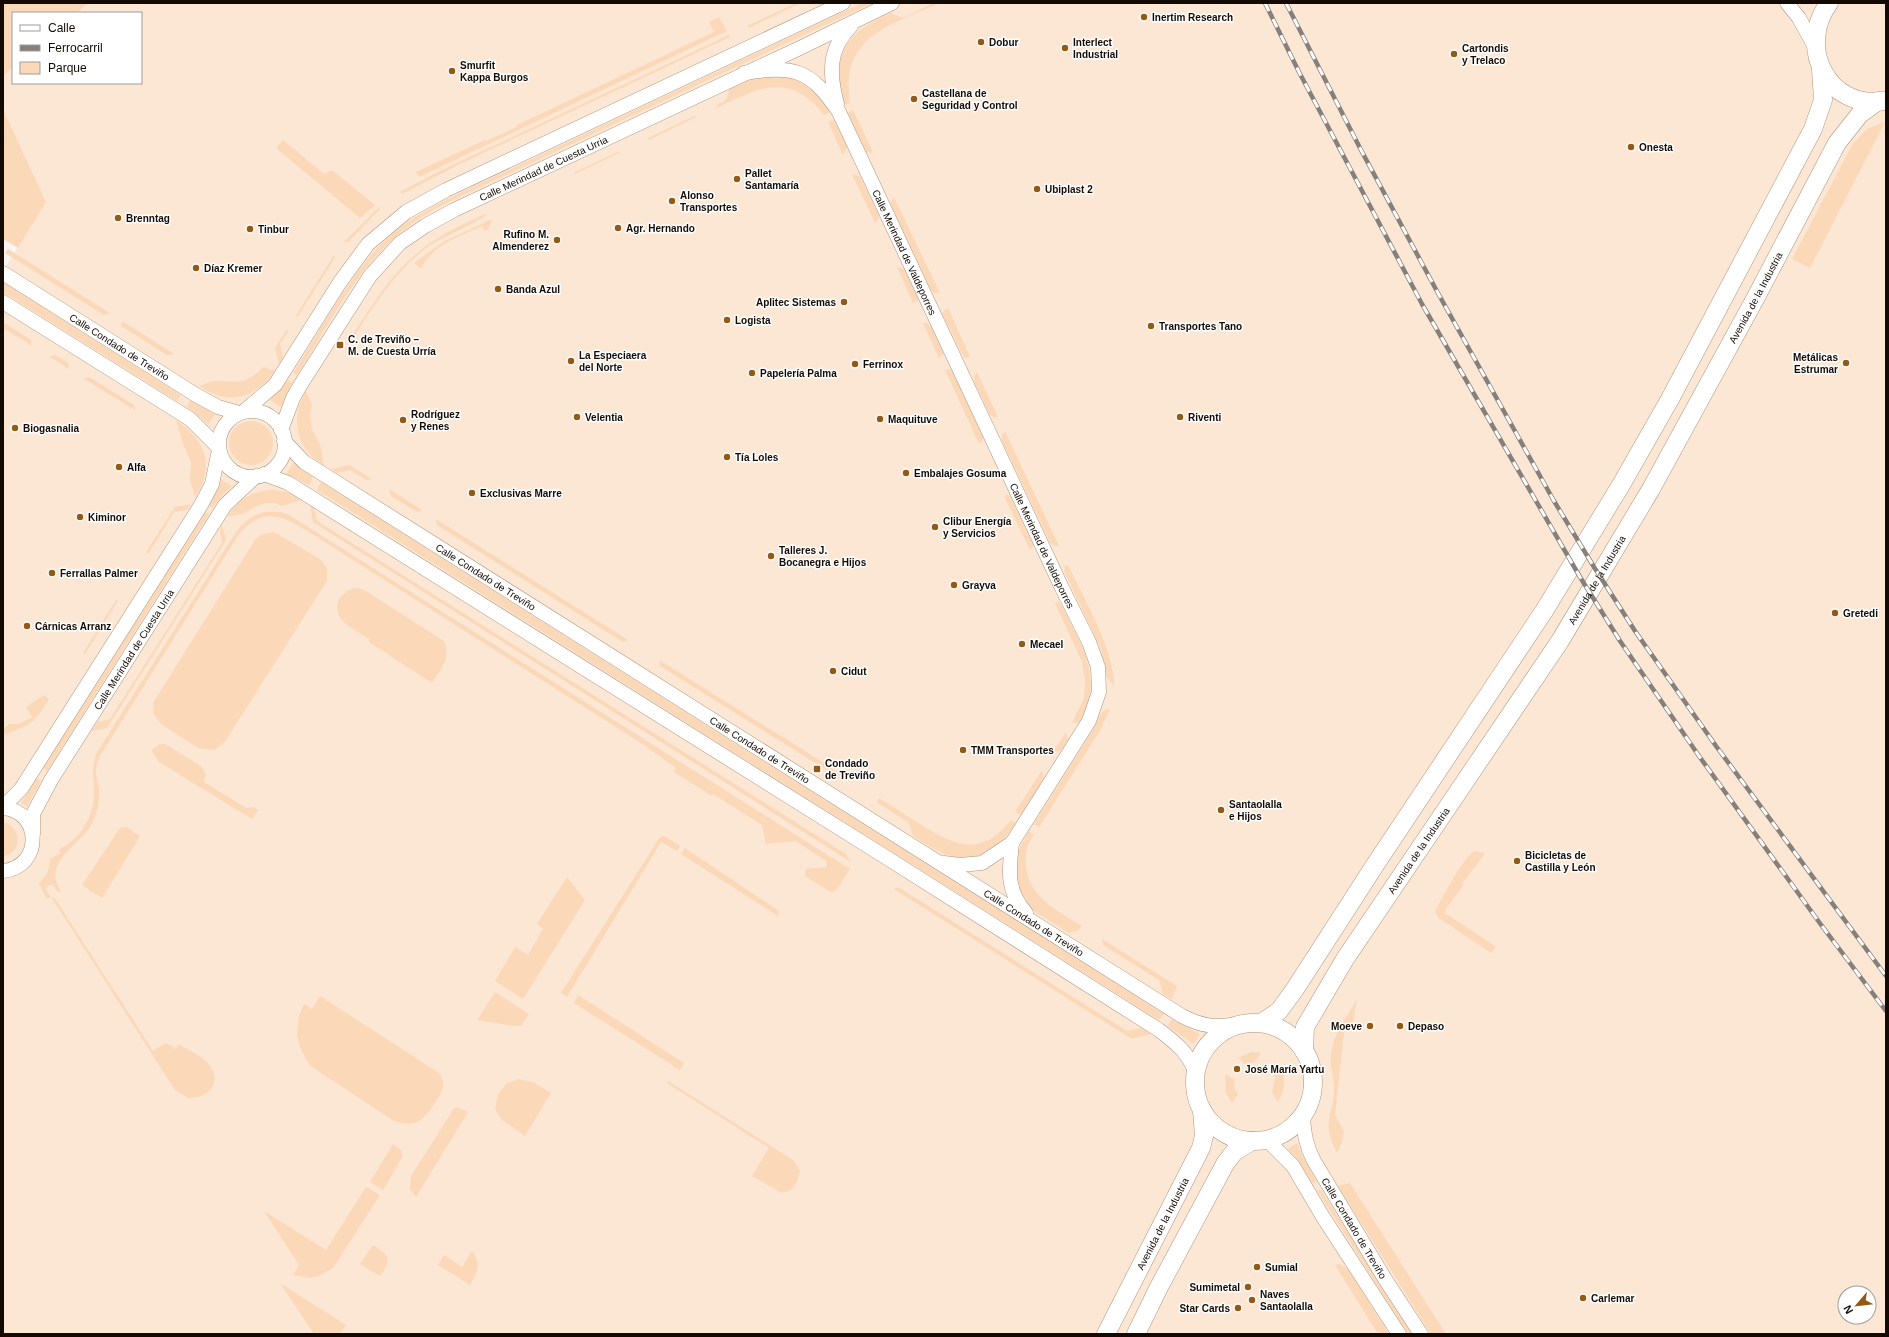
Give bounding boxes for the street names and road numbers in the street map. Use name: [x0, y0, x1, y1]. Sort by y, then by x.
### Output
street label: Calle Merindad de Cuesta Urria: [477, 133, 610, 203]
street label: Calle Merindad de Valdeporres: [871, 188, 939, 317]
street label: Avenida de la Industria: [1726, 250, 1784, 345]
street label: Calle Condado de Treviño: [68, 311, 172, 383]
street label: Calle Merindad de Valdeporres: [1008, 481, 1077, 610]
street label: Avenida de la Industria: [1566, 533, 1628, 626]
street label: Calle Condado de Treviño: [434, 541, 538, 612]
street label: Calle Merindad de Cuesta Urria: [91, 587, 176, 712]
street label: Calle Condado de Treviño: [708, 714, 812, 785]
street label: Avenida de la Industria: [1385, 805, 1452, 896]
street label: Calle Condado de Treviño: [982, 887, 1086, 958]
street label: Avenida de la Industria: [1134, 1175, 1191, 1271]
street label: Calle Condado de Treviño: [1320, 1176, 1389, 1281]

